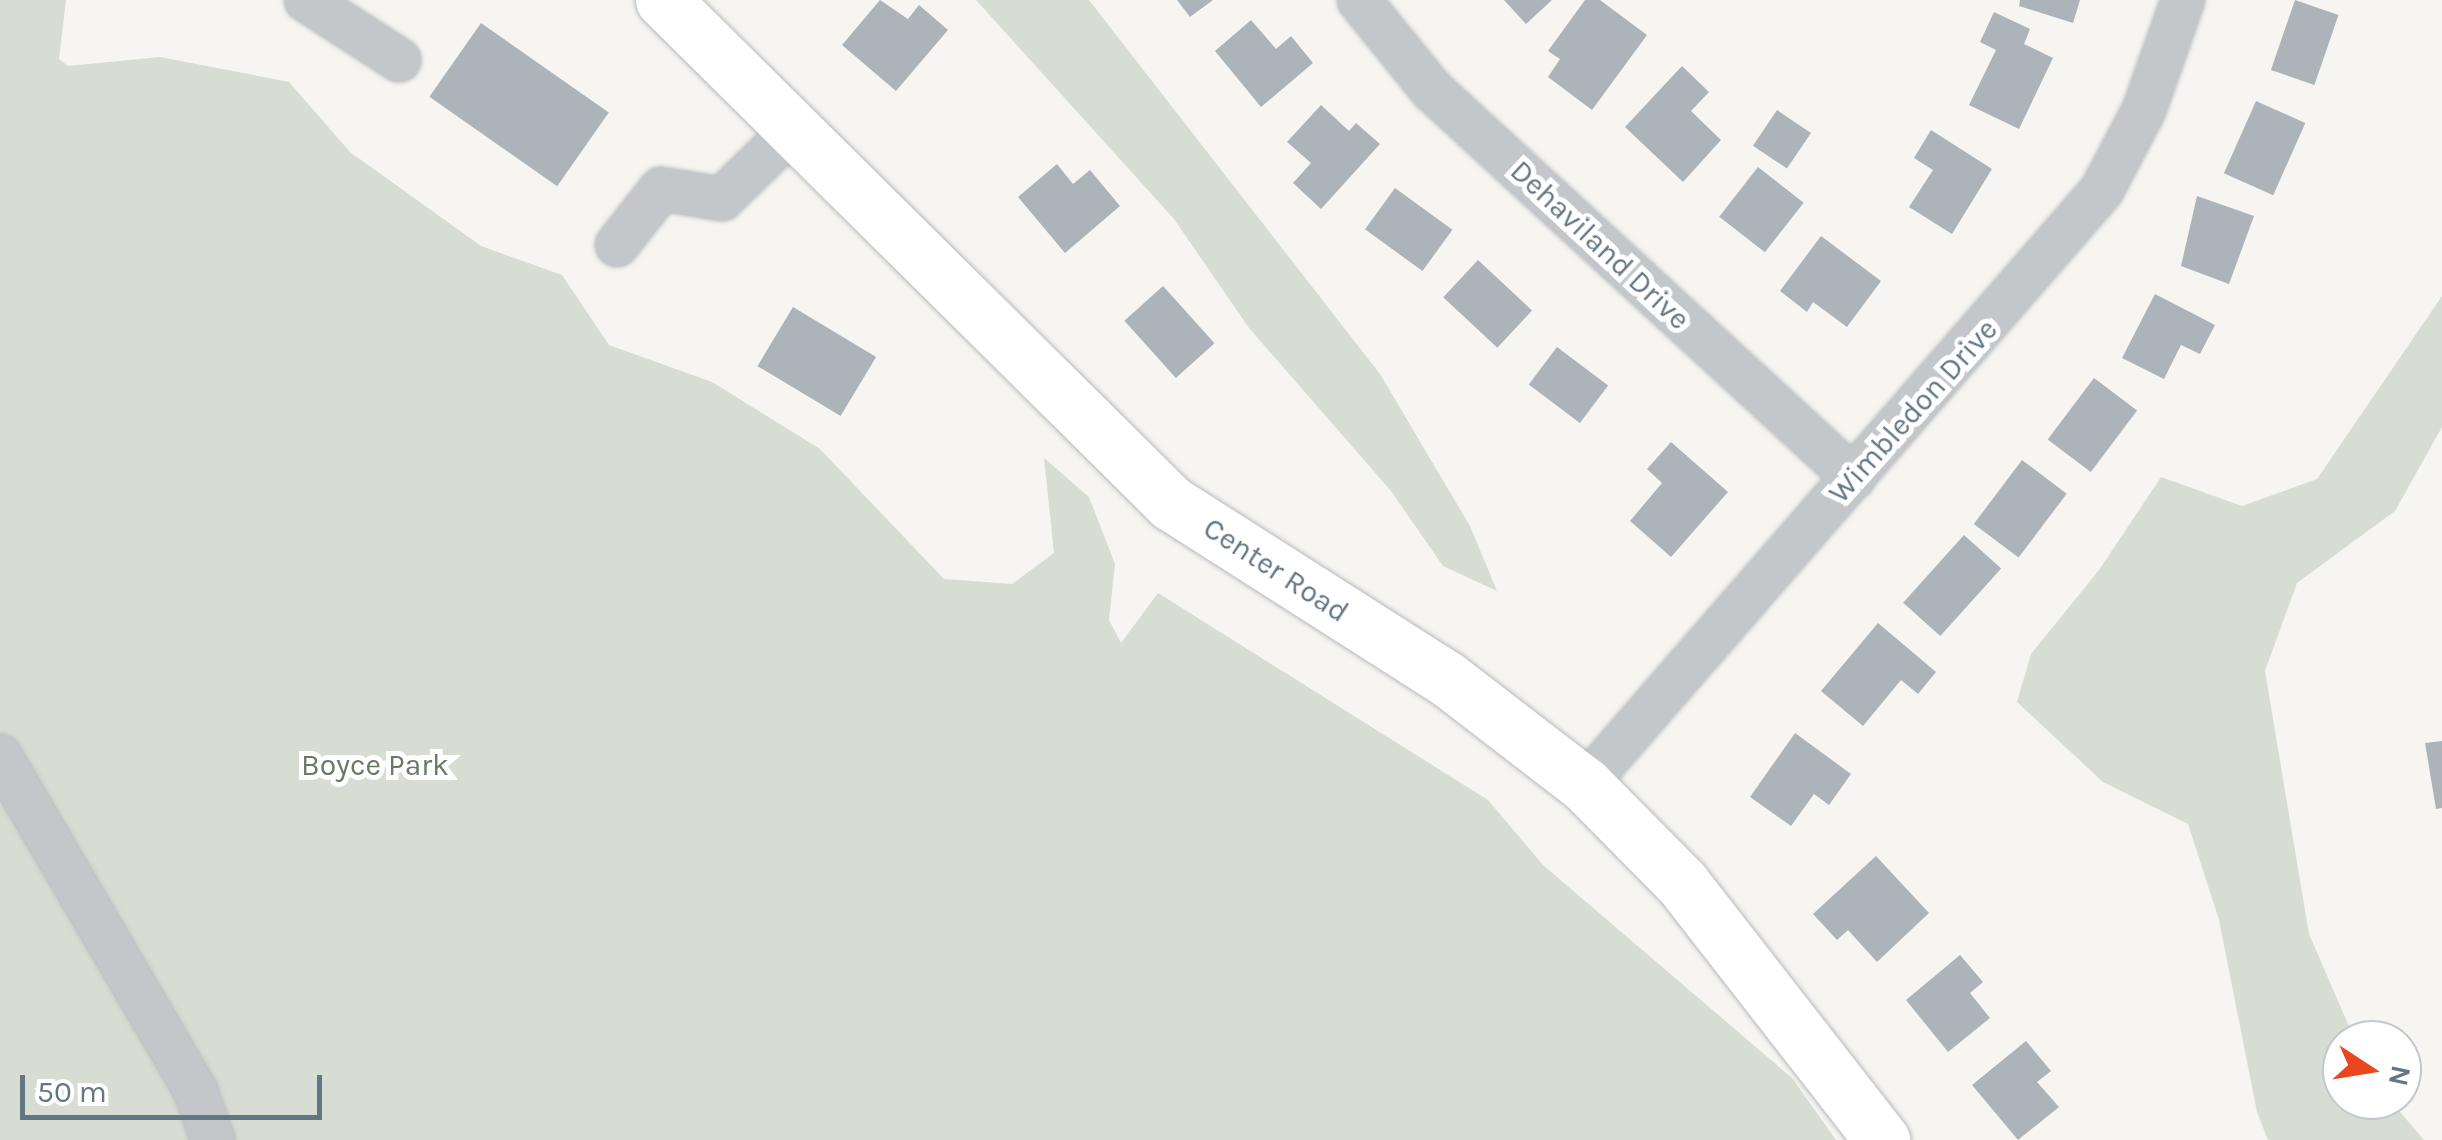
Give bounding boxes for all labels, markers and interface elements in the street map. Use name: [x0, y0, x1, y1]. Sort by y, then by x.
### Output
street label: Dehaviland Drive: [1503, 153, 1697, 337]
street label: Wimbledon Drive: [1821, 312, 2005, 510]
street label: Center Road: [1197, 510, 1355, 630]
park label: Boyce Park: [301, 747, 449, 783]
north arrow: [2322, 1020, 2422, 1120]
scale bar: [25, 1055, 328, 1117]
text: N: [2382, 1063, 2418, 1089]
text: 50 m: [37, 1074, 107, 1110]

